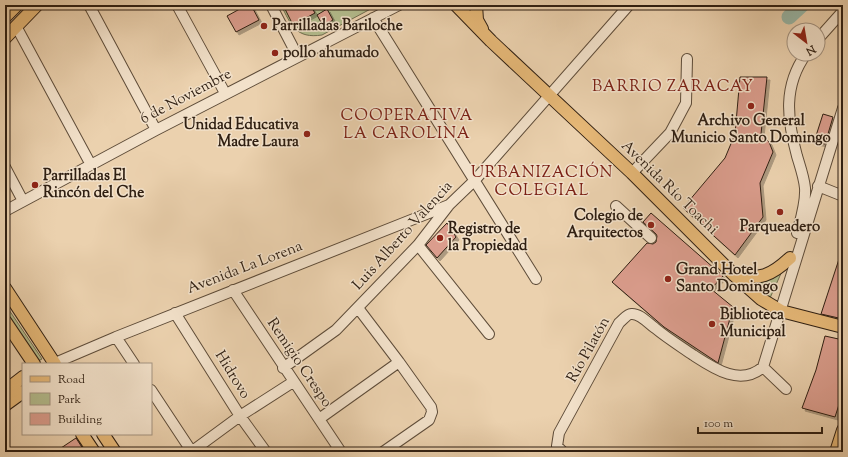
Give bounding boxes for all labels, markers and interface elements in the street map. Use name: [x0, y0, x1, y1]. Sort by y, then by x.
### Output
place label: Parrilladas Bariloche: [272, 16, 403, 37]
marker: Parrilladas Bariloche: [259, 21, 269, 31]
north arrow: [786, 22, 826, 62]
text: N: [803, 40, 819, 59]
place label: pollo ahumado: [283, 43, 379, 64]
marker: pollo ahumado: [270, 48, 280, 58]
street label: 6 de Noviembre: [137, 64, 235, 130]
district label: BARRIO ZARACAY: [592, 76, 754, 99]
marker: Archivo General Municio Santo Domingo: [746, 101, 756, 111]
district label: COOPERATIVA LA CAROLINA: [340, 105, 474, 146]
place label: Archivo General Municio Santo Domingo: [671, 111, 831, 149]
place label: Unidad Educativa Madre Laura: [183, 115, 299, 153]
marker: Unidad Educativa Madre Laura: [302, 129, 312, 139]
street label: Avenida Río Toachi: [616, 136, 722, 240]
district label: URBANIZACIÓN COLEGIAL: [471, 161, 613, 203]
place label: Parrilladas El Rincón del Che: [43, 166, 144, 204]
street label: Luis Alberto Valencia: [348, 177, 458, 295]
marker: Parrilladas El Rincón del Che: [30, 180, 40, 190]
place label: Colegio de Arquitectos: [566, 206, 643, 244]
marker: Parqueadero: [775, 207, 785, 217]
place label: Parqueadero: [740, 217, 820, 238]
place label: Registro de la Propiedad: [448, 219, 528, 257]
marker: Colegio de Arquitectos: [646, 220, 656, 230]
marker: Registro de la Propiedad: [435, 233, 445, 243]
street label: Avenida La Lorena: [184, 236, 306, 300]
place label: Grand Hotel Santo Domingo: [676, 260, 778, 298]
marker: Grand Hotel Santo Domingo: [663, 274, 673, 284]
place label: Biblioteca Municipal: [720, 305, 786, 343]
street label: Río Pilatón: [562, 313, 616, 387]
street label: Remigio Crespo: [261, 314, 337, 412]
marker: Biblioteca Municipal: [707, 319, 717, 329]
street label: Hidrovo: [209, 347, 255, 403]
legend: [22, 363, 152, 435]
text: Road: [58, 371, 85, 389]
text: Park: [58, 391, 81, 409]
scale bar: [698, 409, 822, 435]
text: Building: [58, 411, 102, 429]
text: 100 m: [704, 415, 733, 433]

